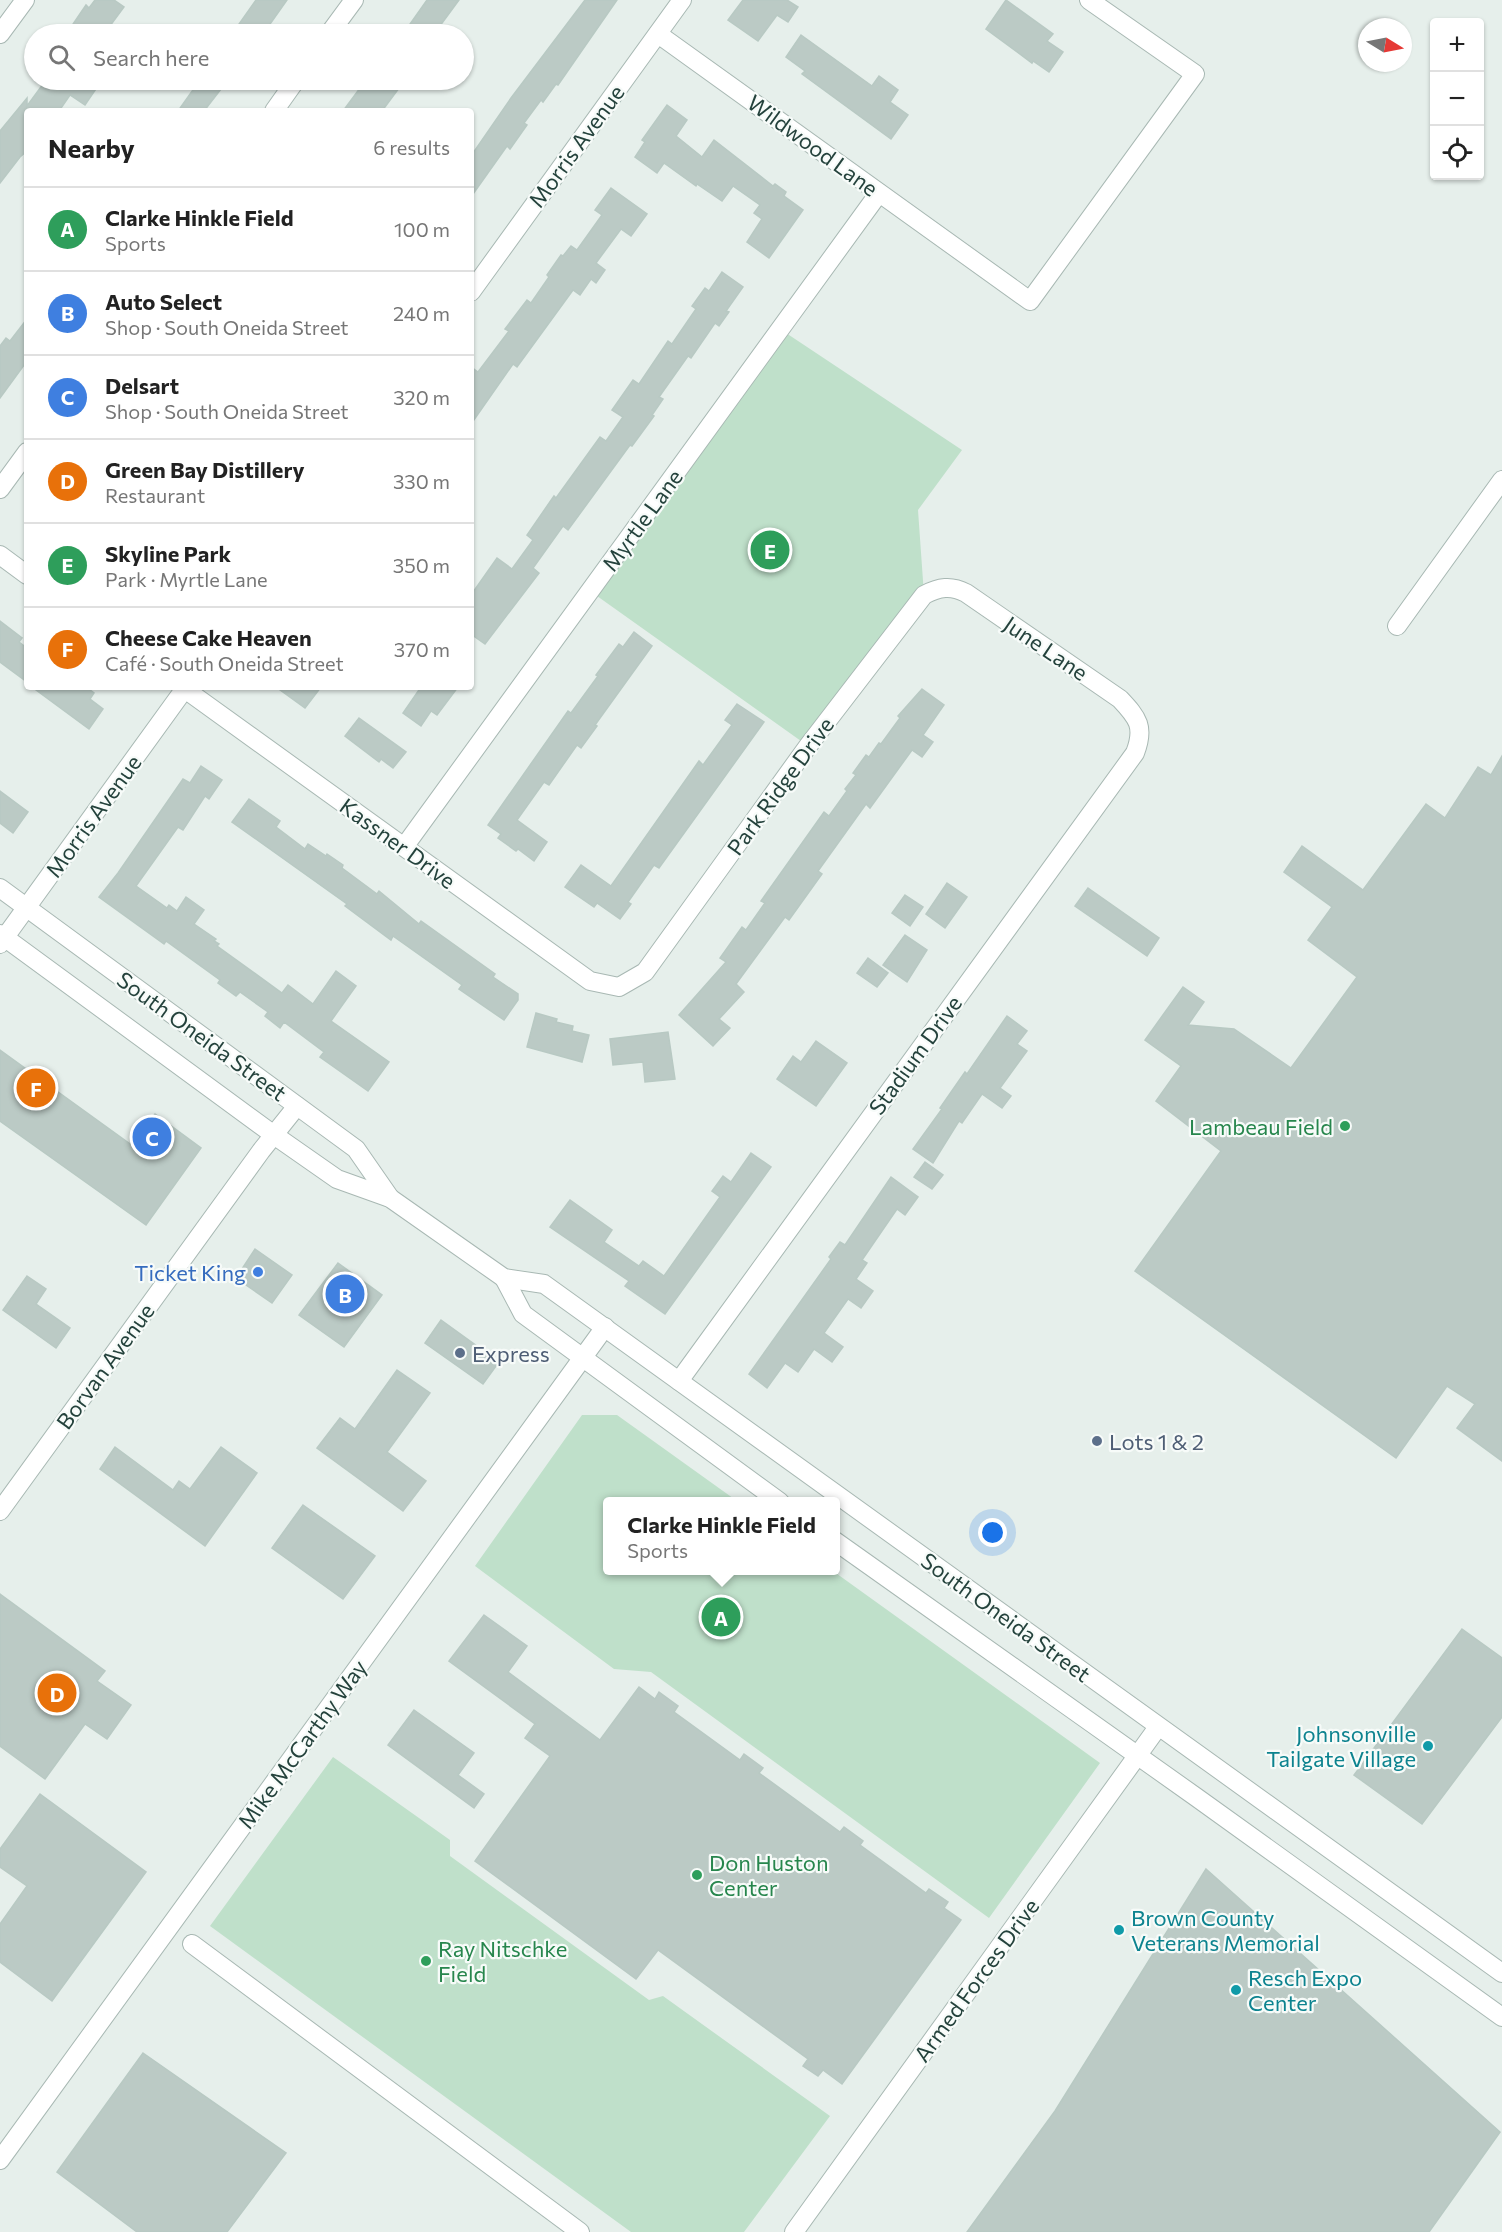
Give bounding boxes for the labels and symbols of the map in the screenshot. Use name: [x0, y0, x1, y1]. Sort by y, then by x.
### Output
north arrow: [1358, 18, 1412, 72]
street label: Morris Avenue: [522, 79, 630, 213]
street label: Wildwood Lane: [742, 88, 884, 202]
street label: Myrtle Lane: [596, 464, 688, 576]
pin: E: [750, 528, 790, 572]
street label: June Lane: [999, 610, 1093, 686]
street label: Park Ridge Drive: [721, 712, 839, 860]
street label: Morris Avenue: [39, 749, 147, 883]
street label: Kassner Drive: [335, 792, 461, 894]
street label: South Oneida Street: [112, 966, 292, 1106]
street label: Stadium Drive: [863, 990, 967, 1120]
pin: F: [16, 1066, 56, 1110]
place label: Lambeau Field: [1189, 1113, 1333, 1140]
pin: C: [132, 1114, 172, 1160]
marker: Lambeau Field: [1338, 1119, 1352, 1133]
place label: Ticket King: [134, 1259, 246, 1286]
marker: Ticket King: [251, 1265, 265, 1279]
pin: B: [326, 1272, 364, 1316]
street label: Borvan Avenue: [50, 1298, 160, 1434]
place label: Express: [472, 1340, 550, 1367]
marker: Express: [453, 1346, 467, 1360]
place label: Lots 1 & 2: [1109, 1428, 1204, 1455]
marker: Lots 1 & 2: [1090, 1434, 1104, 1448]
your location: [978, 1518, 1007, 1547]
street label: South Oneida Street: [916, 1547, 1096, 1687]
pin: A: [702, 1594, 740, 1640]
street label: Mike McCarthy Way: [232, 1654, 372, 1834]
pin: D: [38, 1670, 76, 1716]
place label: Johnsonville Tailgate Village: [1266, 1720, 1416, 1772]
marker: Johnsonville Tailgate Village: [1421, 1739, 1435, 1753]
place label: Don Huston Center: [709, 1849, 829, 1901]
marker: Don Huston Center: [690, 1868, 704, 1882]
street label: Armed Forces Drive: [908, 1893, 1044, 2067]
place label: Brown County Veterans Memorial: [1131, 1904, 1320, 1956]
marker: Brown County Veterans Memorial: [1112, 1923, 1126, 1937]
place label: Ray Nitschke Field: [438, 1935, 567, 1987]
marker: Ray Nitschke Field: [419, 1954, 433, 1968]
place label: Resch Expo Center: [1248, 1964, 1362, 2016]
marker: Resch Expo Center: [1229, 1983, 1243, 1997]

